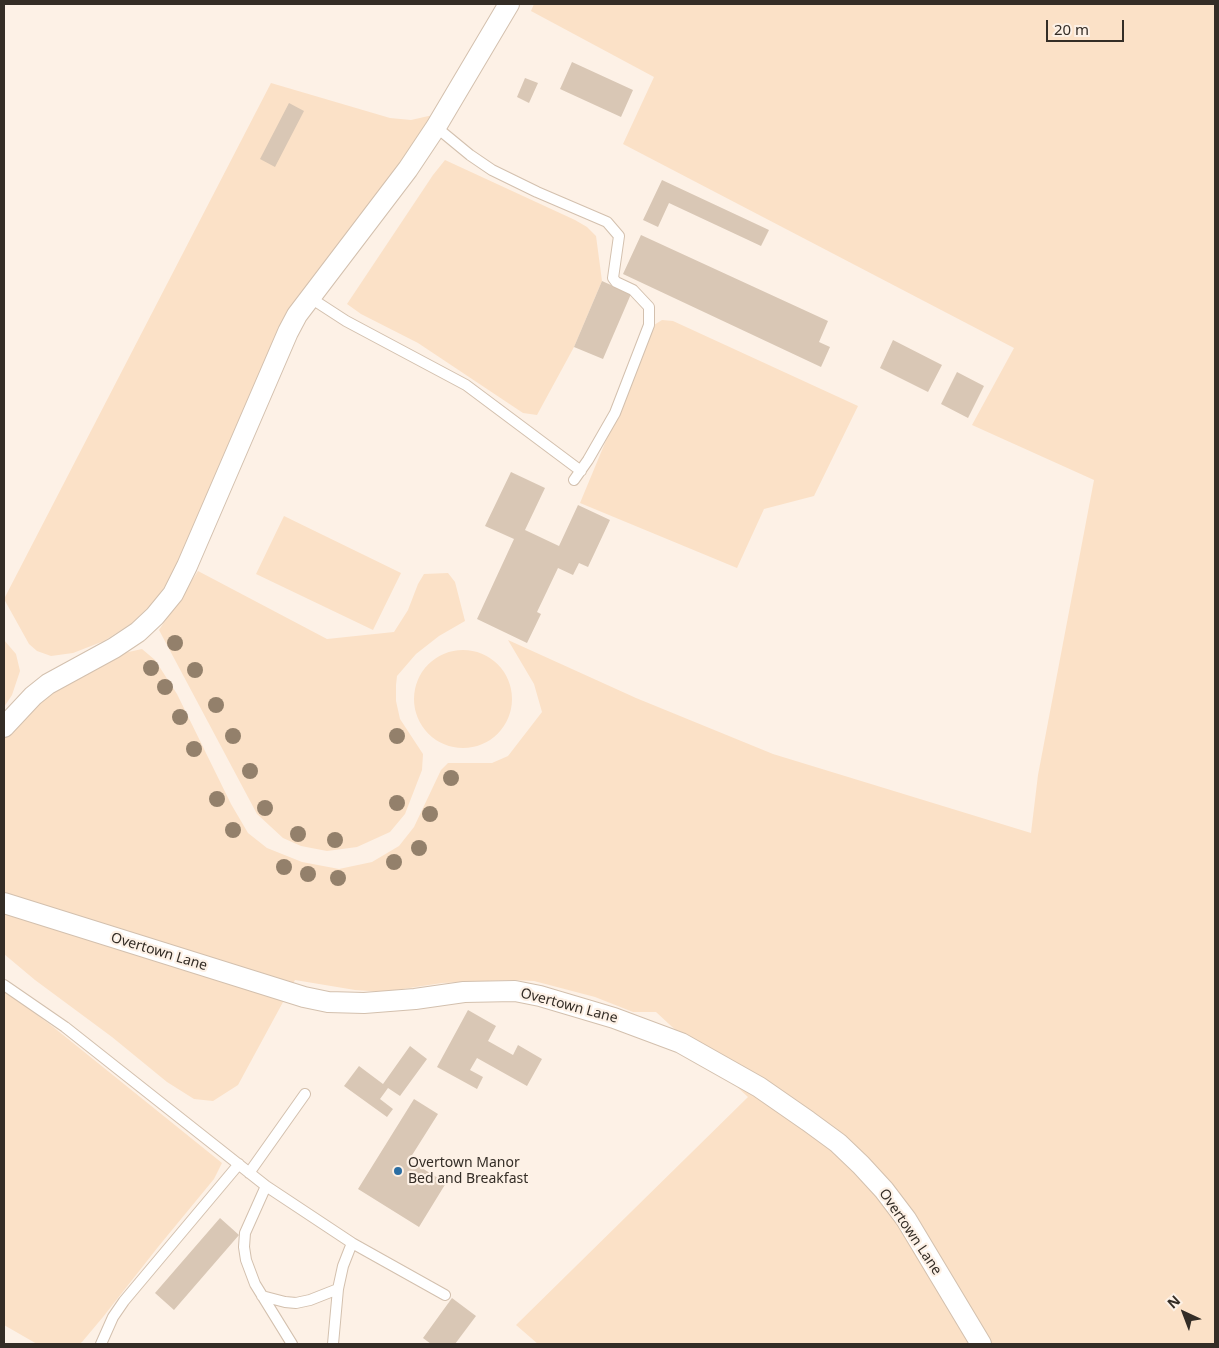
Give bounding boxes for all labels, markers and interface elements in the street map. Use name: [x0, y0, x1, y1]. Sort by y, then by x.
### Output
scale bar: [1049, 10, 1126, 42]
text: 20 m: [1054, 19, 1089, 39]
street label: Overtown Lane: [109, 929, 209, 975]
street label: Overtown Lane: [519, 985, 619, 1027]
place label: Overtown Manor Bed and Breakfast: [408, 1155, 528, 1188]
marker: Overtown Manor Bed and Breakfast: [392, 1165, 404, 1177]
street label: Overtown Lane: [875, 1186, 945, 1278]
north arrow: [1159, 1288, 1209, 1338]
text: N: [1163, 1291, 1184, 1313]

